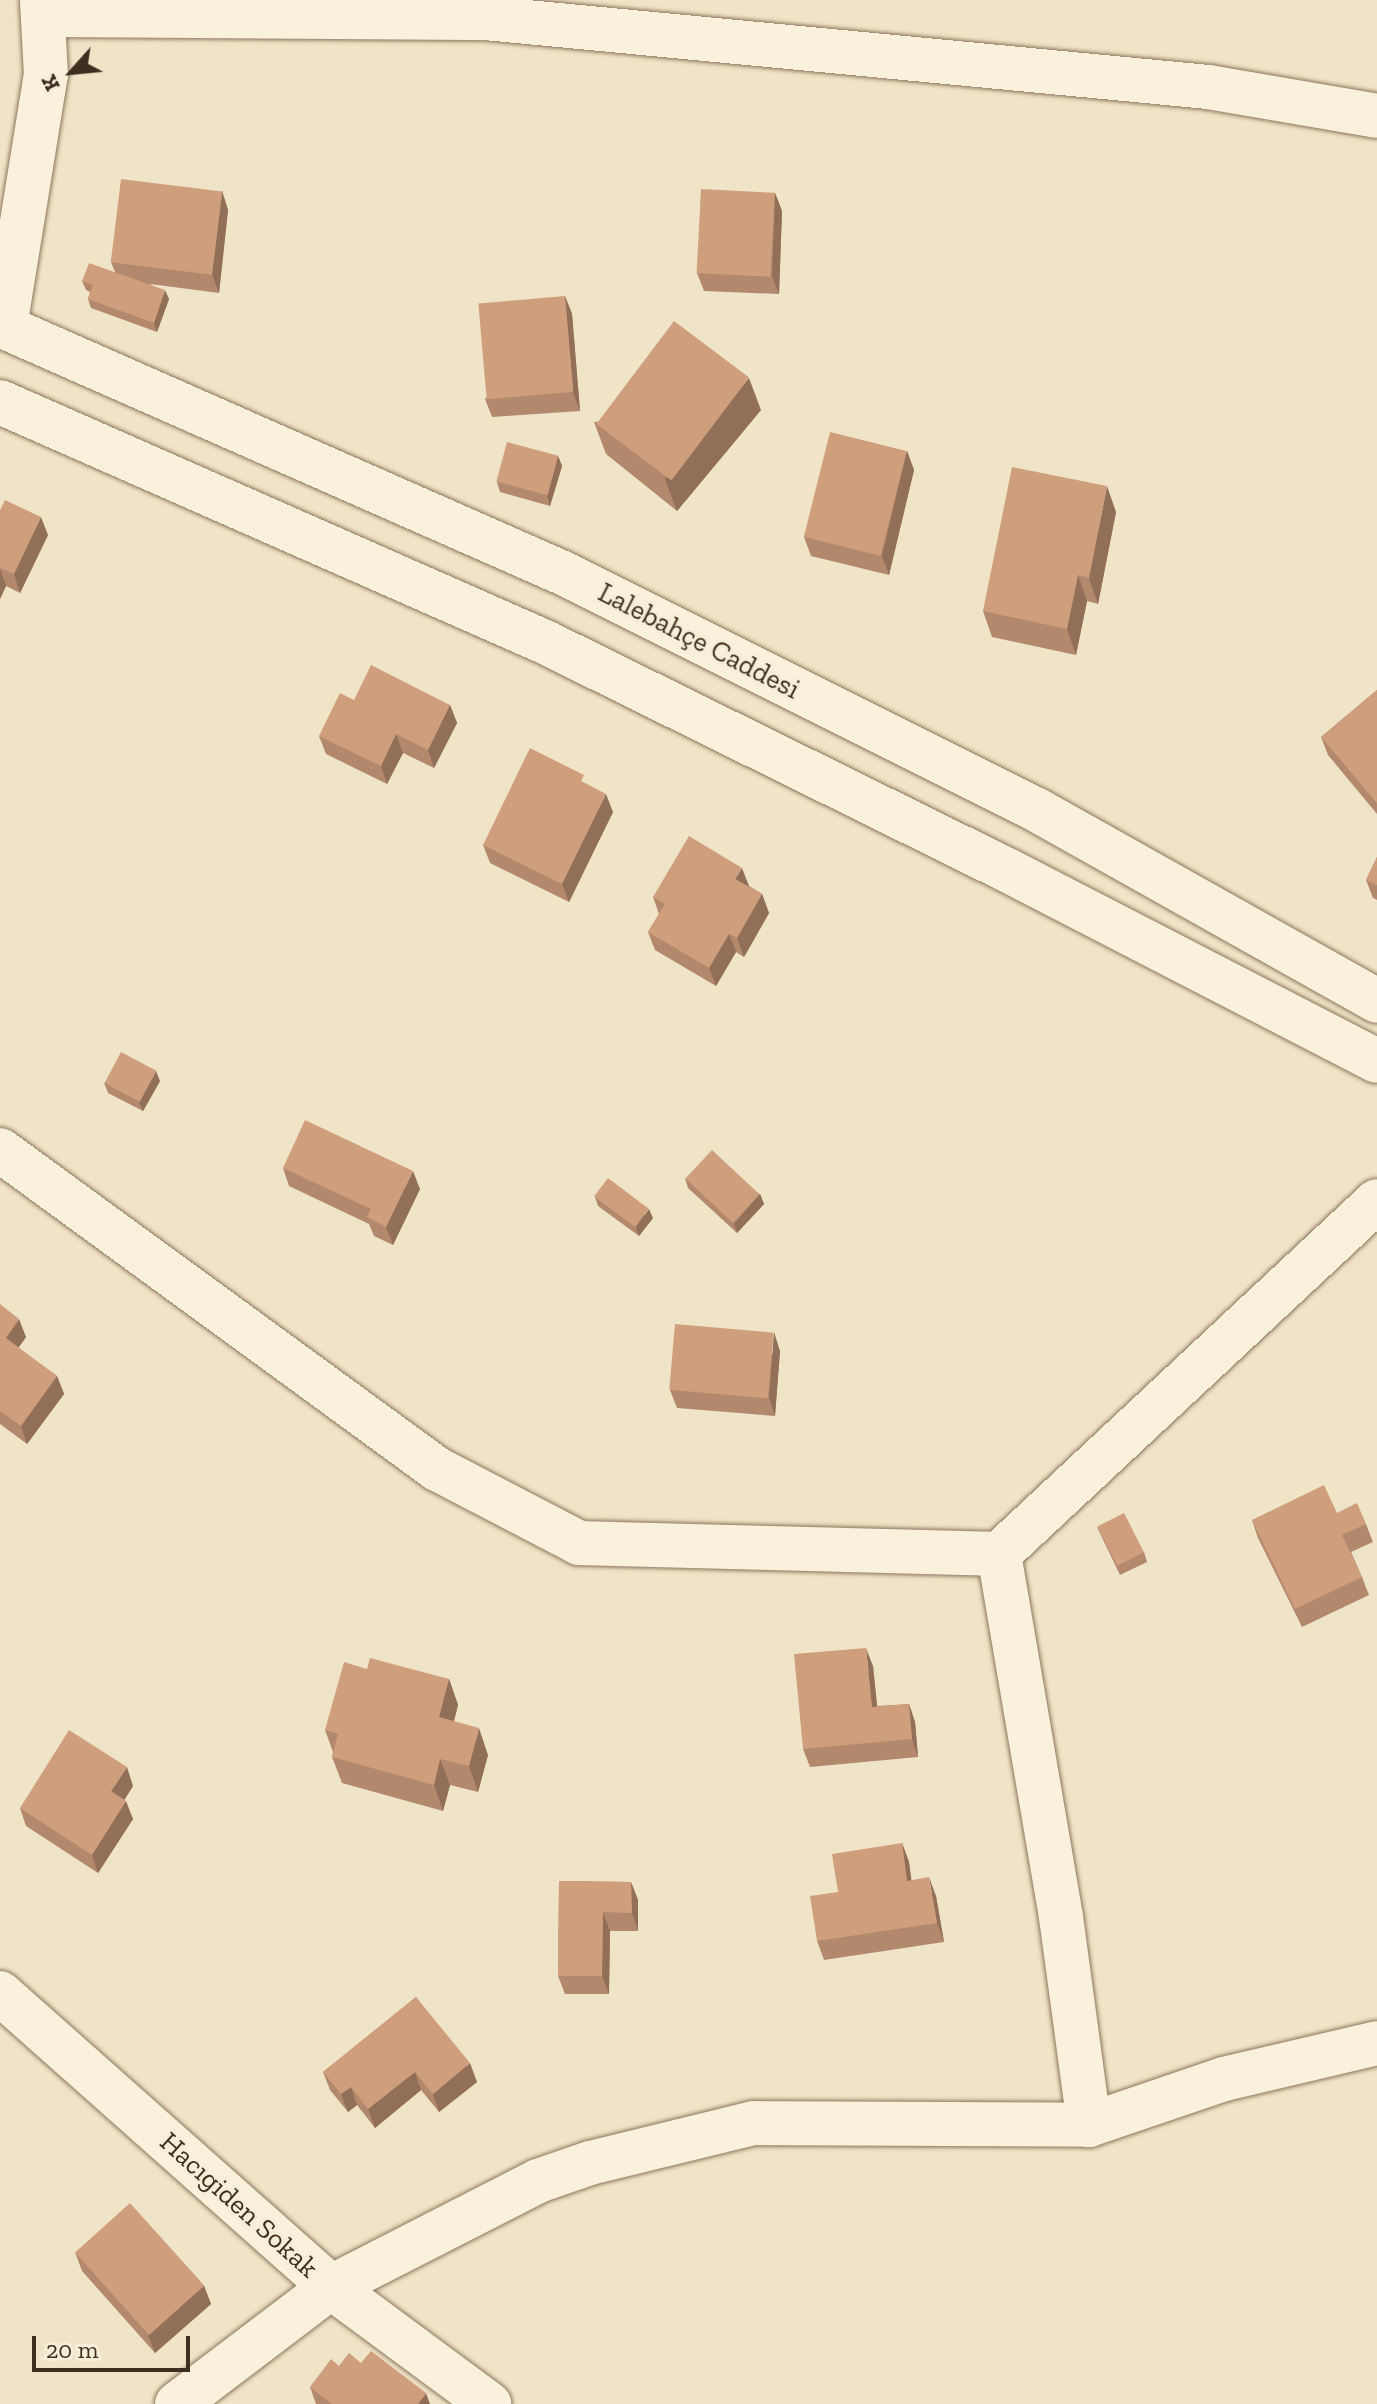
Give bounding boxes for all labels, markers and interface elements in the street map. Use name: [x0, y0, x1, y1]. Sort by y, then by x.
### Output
north arrow: [32, 32, 112, 112]
text: K: [35, 70, 66, 96]
street label: Lalebahçe Caddesi: [593, 576, 805, 706]
street label: Hacıgiden Sokak: [153, 2125, 325, 2285]
scale bar: [36, 2320, 194, 2370]
text: 20 m: [46, 2335, 98, 2364]

